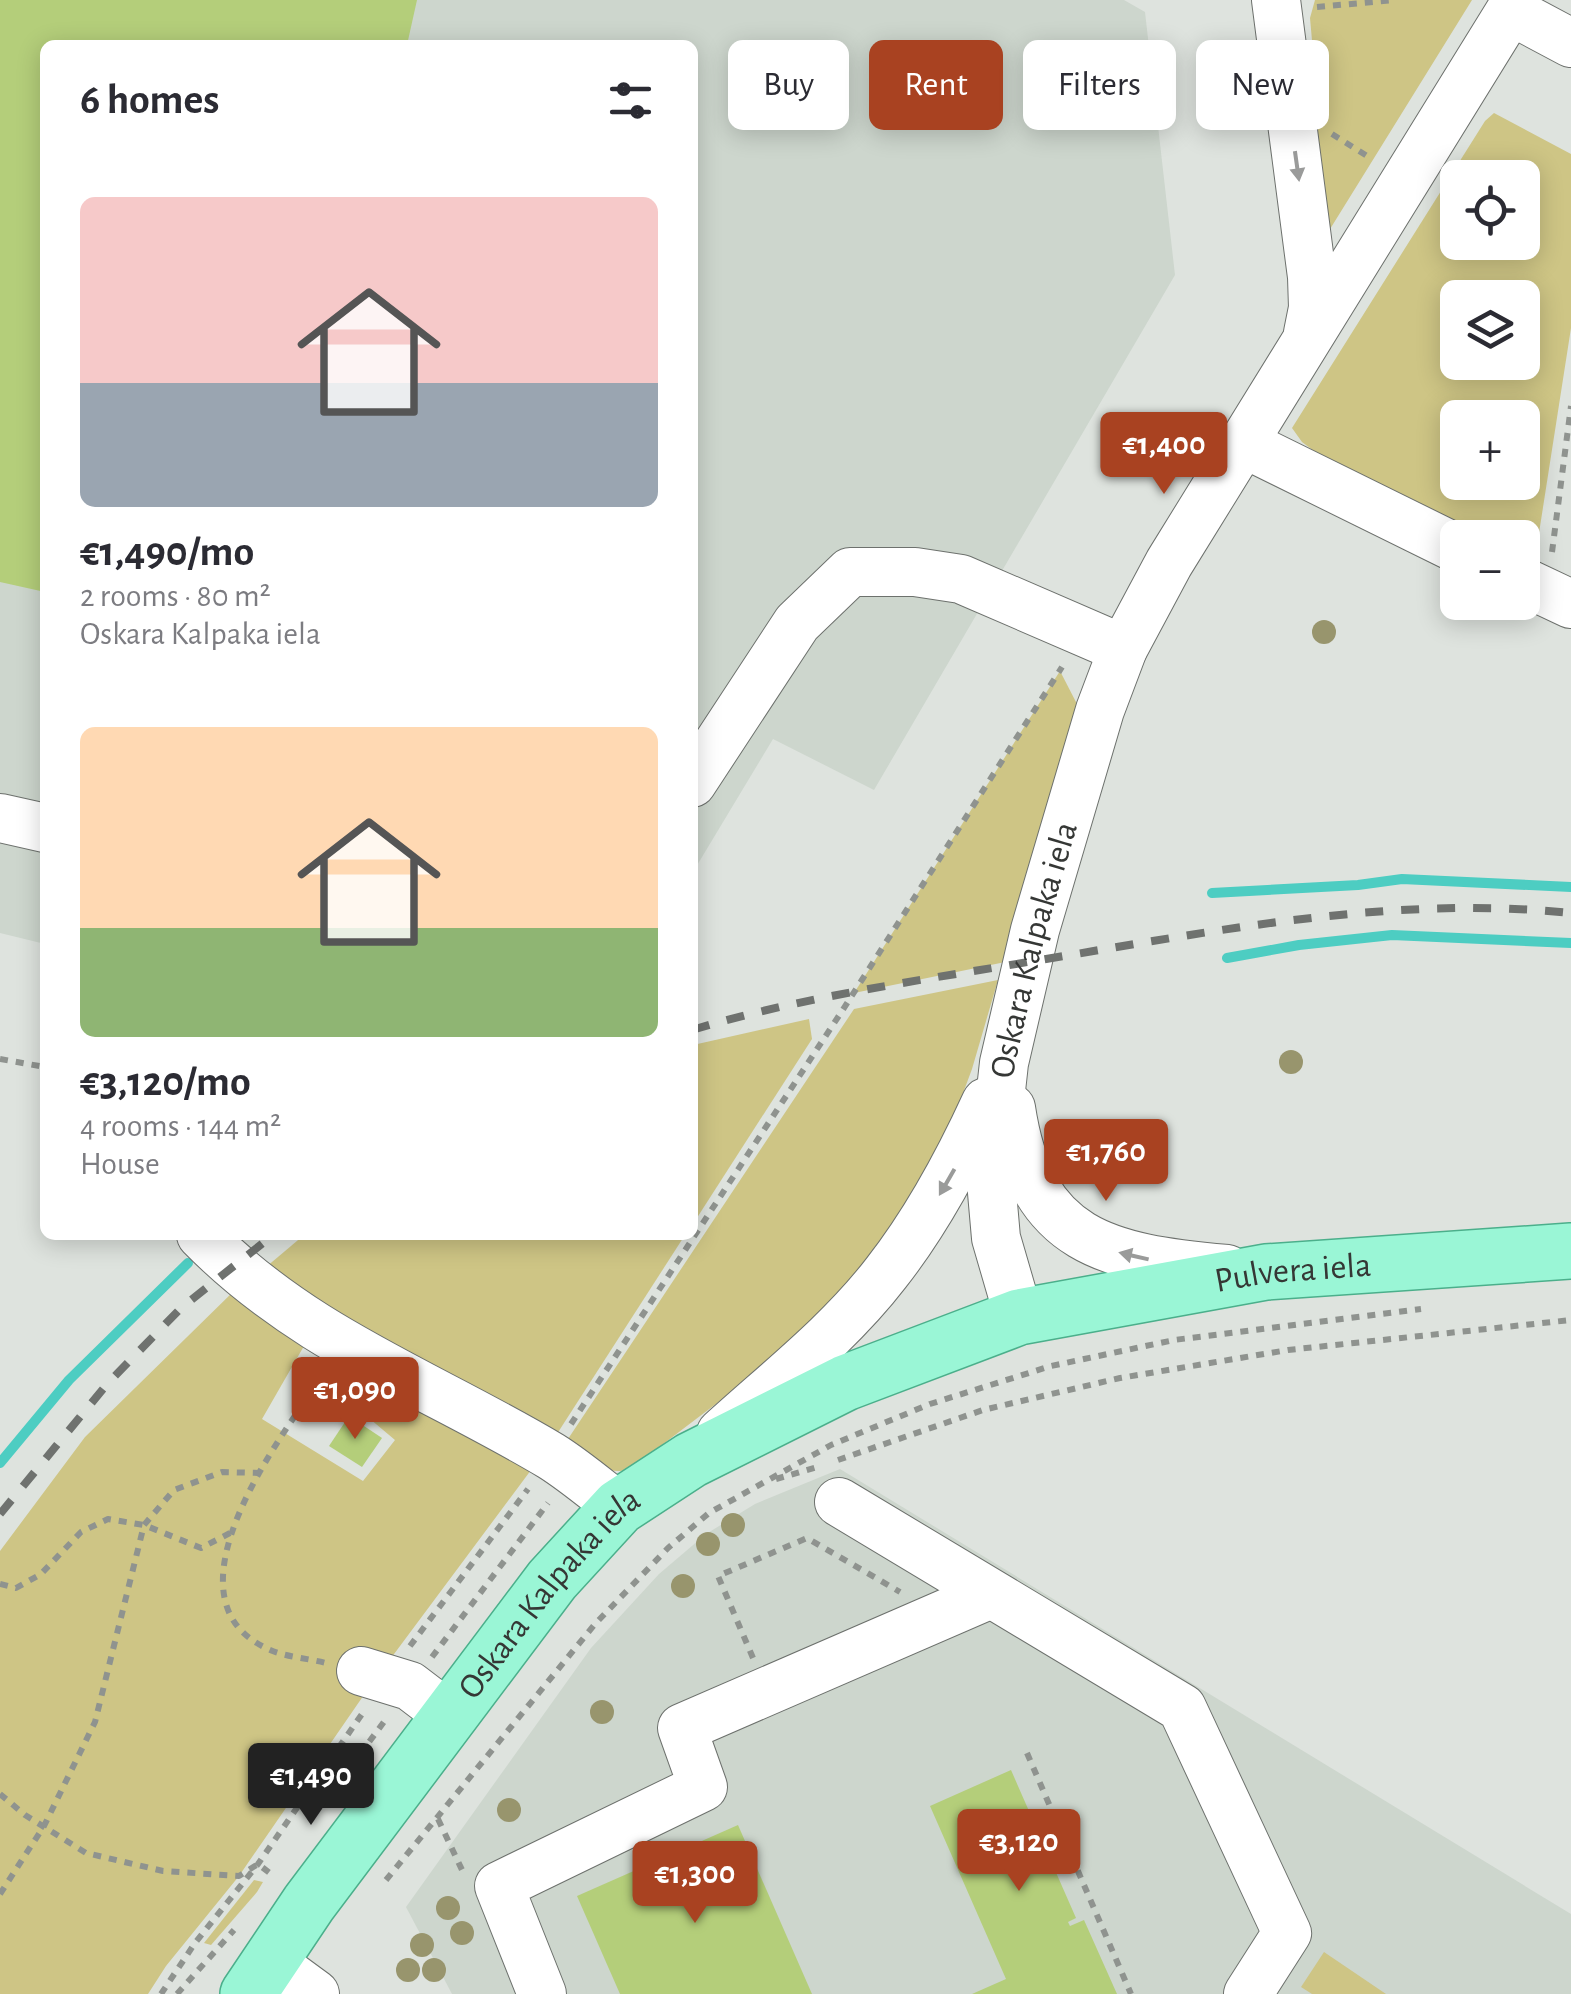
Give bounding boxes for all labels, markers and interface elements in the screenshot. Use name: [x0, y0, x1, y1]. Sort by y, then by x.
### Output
chip: Buy: [728, 40, 849, 130]
chip: Rent: [869, 40, 1003, 130]
chip: Filters: [1023, 40, 1176, 130]
chip: New: [1196, 40, 1329, 130]
icon: filters: [603, 73, 658, 128]
text: 6 homes: [80, 79, 219, 121]
one-way arrow: [1289, 151, 1305, 182]
map controls: [1440, 160, 1540, 620]
button: locate: [1440, 160, 1540, 260]
icon: home: [279, 262, 459, 442]
button: layers: [1440, 280, 1540, 380]
button: +: [1440, 400, 1540, 500]
pin: €1,400: [1083, 412, 1245, 497]
text: €1,400: [1122, 428, 1206, 460]
button: −: [1440, 520, 1540, 620]
text: €1,490/mo: [80, 531, 254, 573]
text: 2 rooms · 80 m²: [80, 580, 271, 612]
text: Oskara Kalpaka iela: [80, 618, 321, 650]
icon: home: [279, 792, 459, 972]
street label: Oskara Kalpaka iela: [985, 818, 1084, 1080]
text: €3,120/mo: [80, 1061, 251, 1103]
text: 4 rooms · 144 m²: [80, 1110, 281, 1142]
pin: €1,760: [1025, 1119, 1187, 1204]
text: €1,760: [1066, 1135, 1146, 1167]
text: House: [80, 1148, 160, 1180]
one-way arrow: [939, 1168, 956, 1196]
street label: Pulvera iela: [1212, 1247, 1372, 1298]
one-way arrow: [1118, 1248, 1149, 1263]
pin: €1,090: [274, 1357, 436, 1442]
text: €1,090: [314, 1373, 396, 1405]
street label: Oskara Kalpaka iela: [452, 1481, 646, 1705]
pin: €1,490: [230, 1743, 392, 1828]
text: €1,490: [270, 1759, 352, 1791]
pin: €3,120: [938, 1809, 1100, 1894]
text: €3,120: [979, 1825, 1059, 1857]
pin: €1,300: [614, 1841, 776, 1926]
text: €1,300: [655, 1857, 735, 1889]

